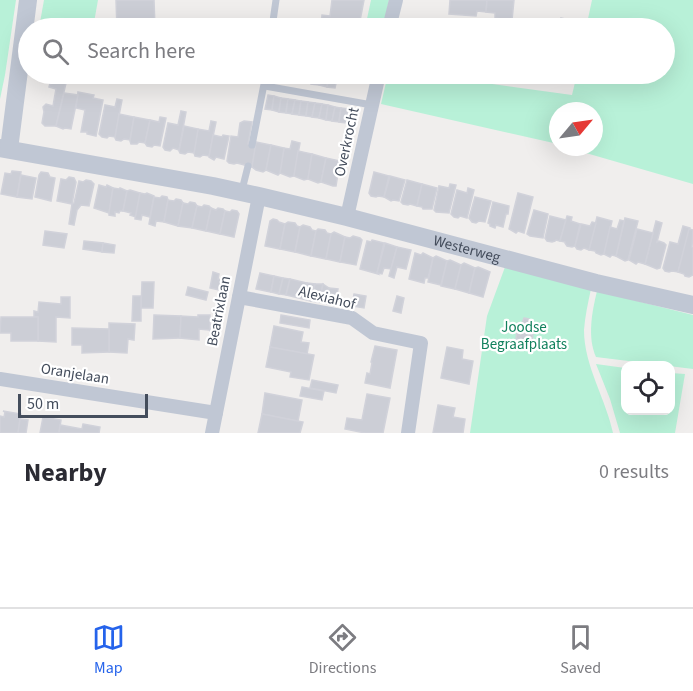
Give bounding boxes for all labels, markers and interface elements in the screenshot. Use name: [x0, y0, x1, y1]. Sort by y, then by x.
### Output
search box: [18, 18, 675, 84]
icon: search: [39, 35, 72, 68]
text: Search here: [87, 35, 195, 67]
north arrow: [549, 102, 603, 156]
street label: Overkrocht: [329, 105, 365, 179]
street label: Westerweg: [431, 230, 503, 268]
street label: Beatrixlaan: [202, 274, 236, 348]
street label: Alexiahof: [296, 281, 358, 315]
park label: Joodse Begraafplaats: [481, 317, 567, 355]
street label: Oranjelaan: [39, 358, 111, 390]
map controls: [621, 361, 675, 415]
button: locate: [621, 361, 675, 415]
scale bar: [18, 391, 148, 418]
text: 50 m: [27, 393, 59, 415]
text: Nearby: [24, 454, 107, 491]
text: 0 results: [599, 458, 669, 486]
tab: Map: [92, 621, 125, 679]
tab: Directions: [309, 621, 376, 679]
tab: Saved: [560, 621, 601, 679]

